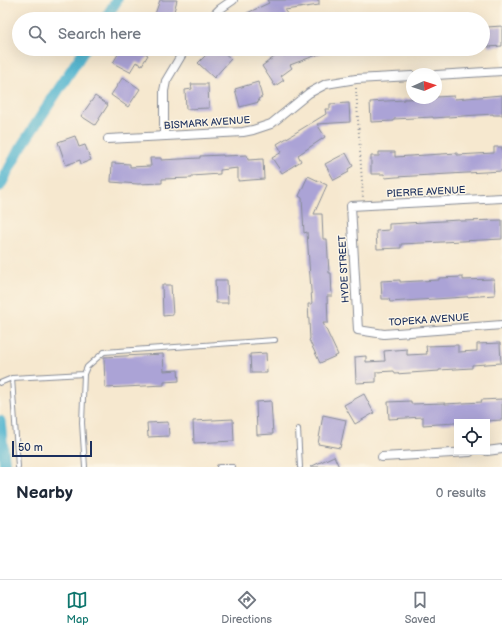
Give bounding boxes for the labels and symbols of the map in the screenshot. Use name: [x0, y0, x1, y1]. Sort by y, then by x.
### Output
north arrow: [406, 68, 442, 104]
street label: BISMARK AVENUE: [163, 114, 251, 132]
street label: PIERRE AVENUE: [386, 184, 466, 200]
street label: HYDE STREET: [336, 235, 352, 303]
street label: TOPEKA AVENUE: [388, 311, 470, 329]
scale bar: [12, 439, 92, 458]

